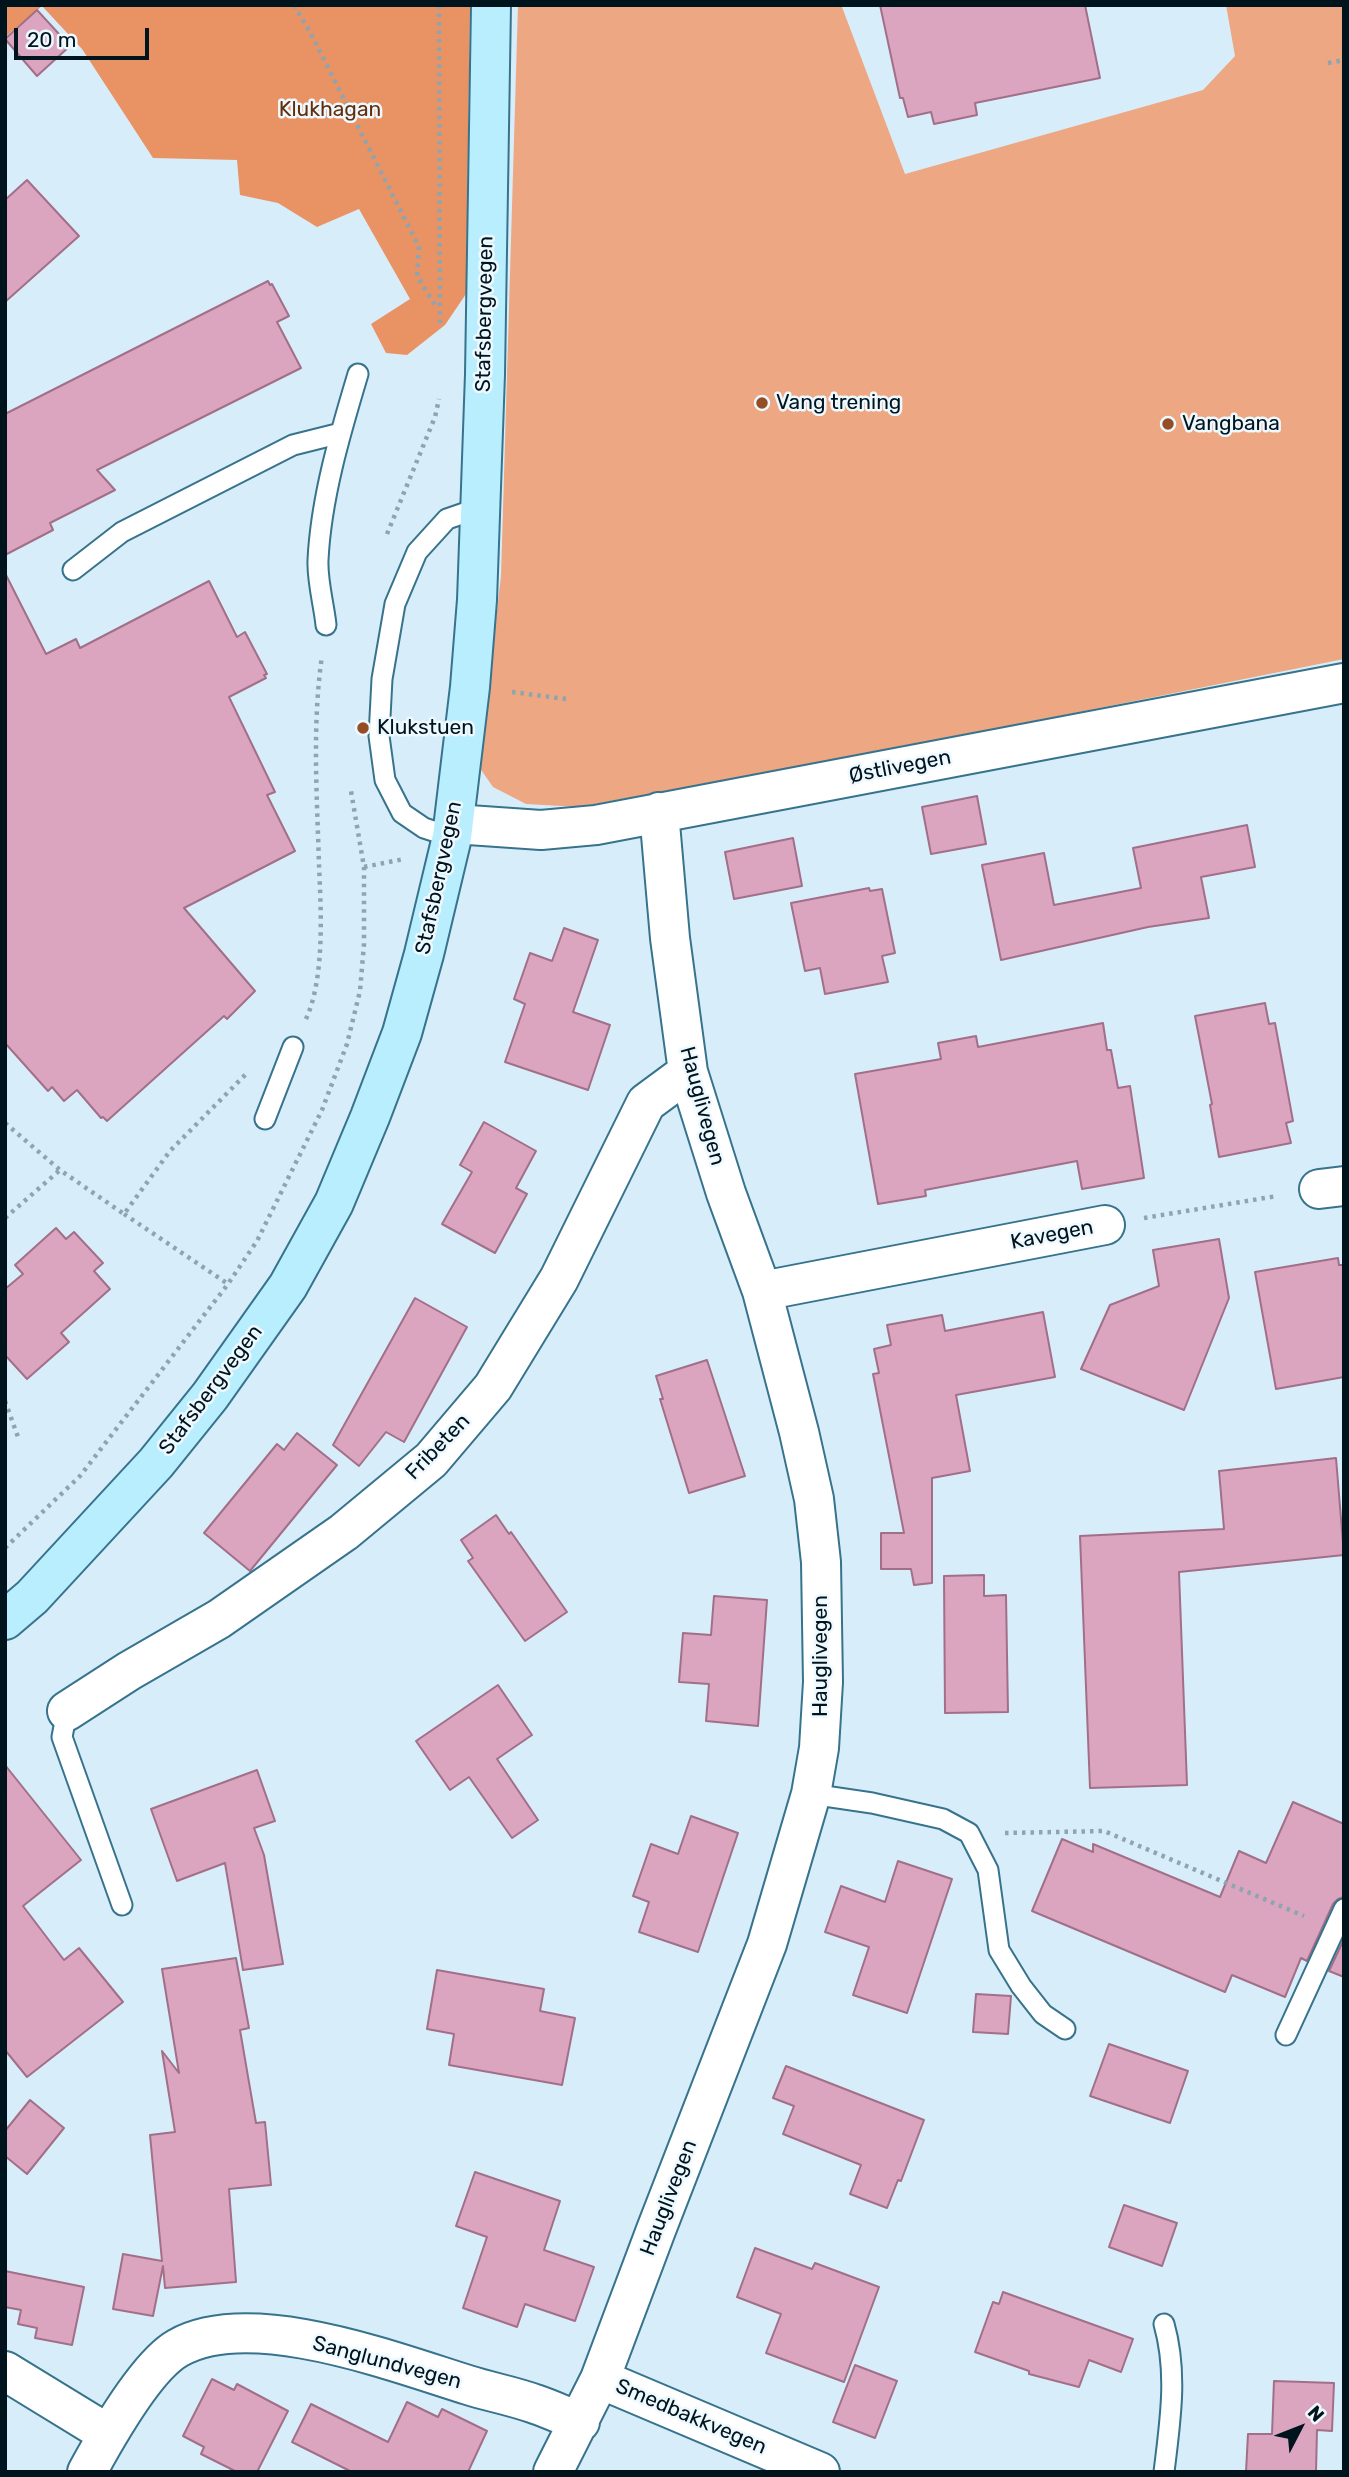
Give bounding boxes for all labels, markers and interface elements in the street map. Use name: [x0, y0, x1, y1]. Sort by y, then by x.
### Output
scale bar: [18, 14, 152, 58]
text: 20 m: [27, 27, 76, 52]
park label: Klukhagan: [279, 97, 381, 123]
street label: Stafsbergvegen: [471, 236, 499, 392]
place label: Vang trening: [776, 390, 901, 416]
marker: Vang trening: [754, 395, 770, 411]
place label: Vangbana: [1182, 411, 1280, 437]
marker: Vangbana: [1160, 416, 1176, 432]
place label: Klukstuen: [377, 715, 474, 741]
marker: Klukstuen: [355, 720, 371, 736]
street label: Østlivegen: [847, 745, 953, 789]
street label: Stafsbergvegen: [410, 799, 468, 957]
street label: Hauglivegen: [674, 1044, 730, 1168]
street label: Kavegen: [1008, 1215, 1096, 1255]
street label: Stafsbergvegen: [154, 1320, 268, 1460]
street label: Fribeten: [400, 1409, 476, 1485]
street label: Hauglivegen: [808, 1595, 834, 1717]
street label: Hauglivegen: [635, 2137, 703, 2259]
street label: Sanglundvegen: [310, 2331, 464, 2395]
street label: Smedbakkvegen: [612, 2374, 770, 2460]
north arrow: [1265, 2393, 1335, 2463]
text: N: [1303, 2401, 1329, 2426]

